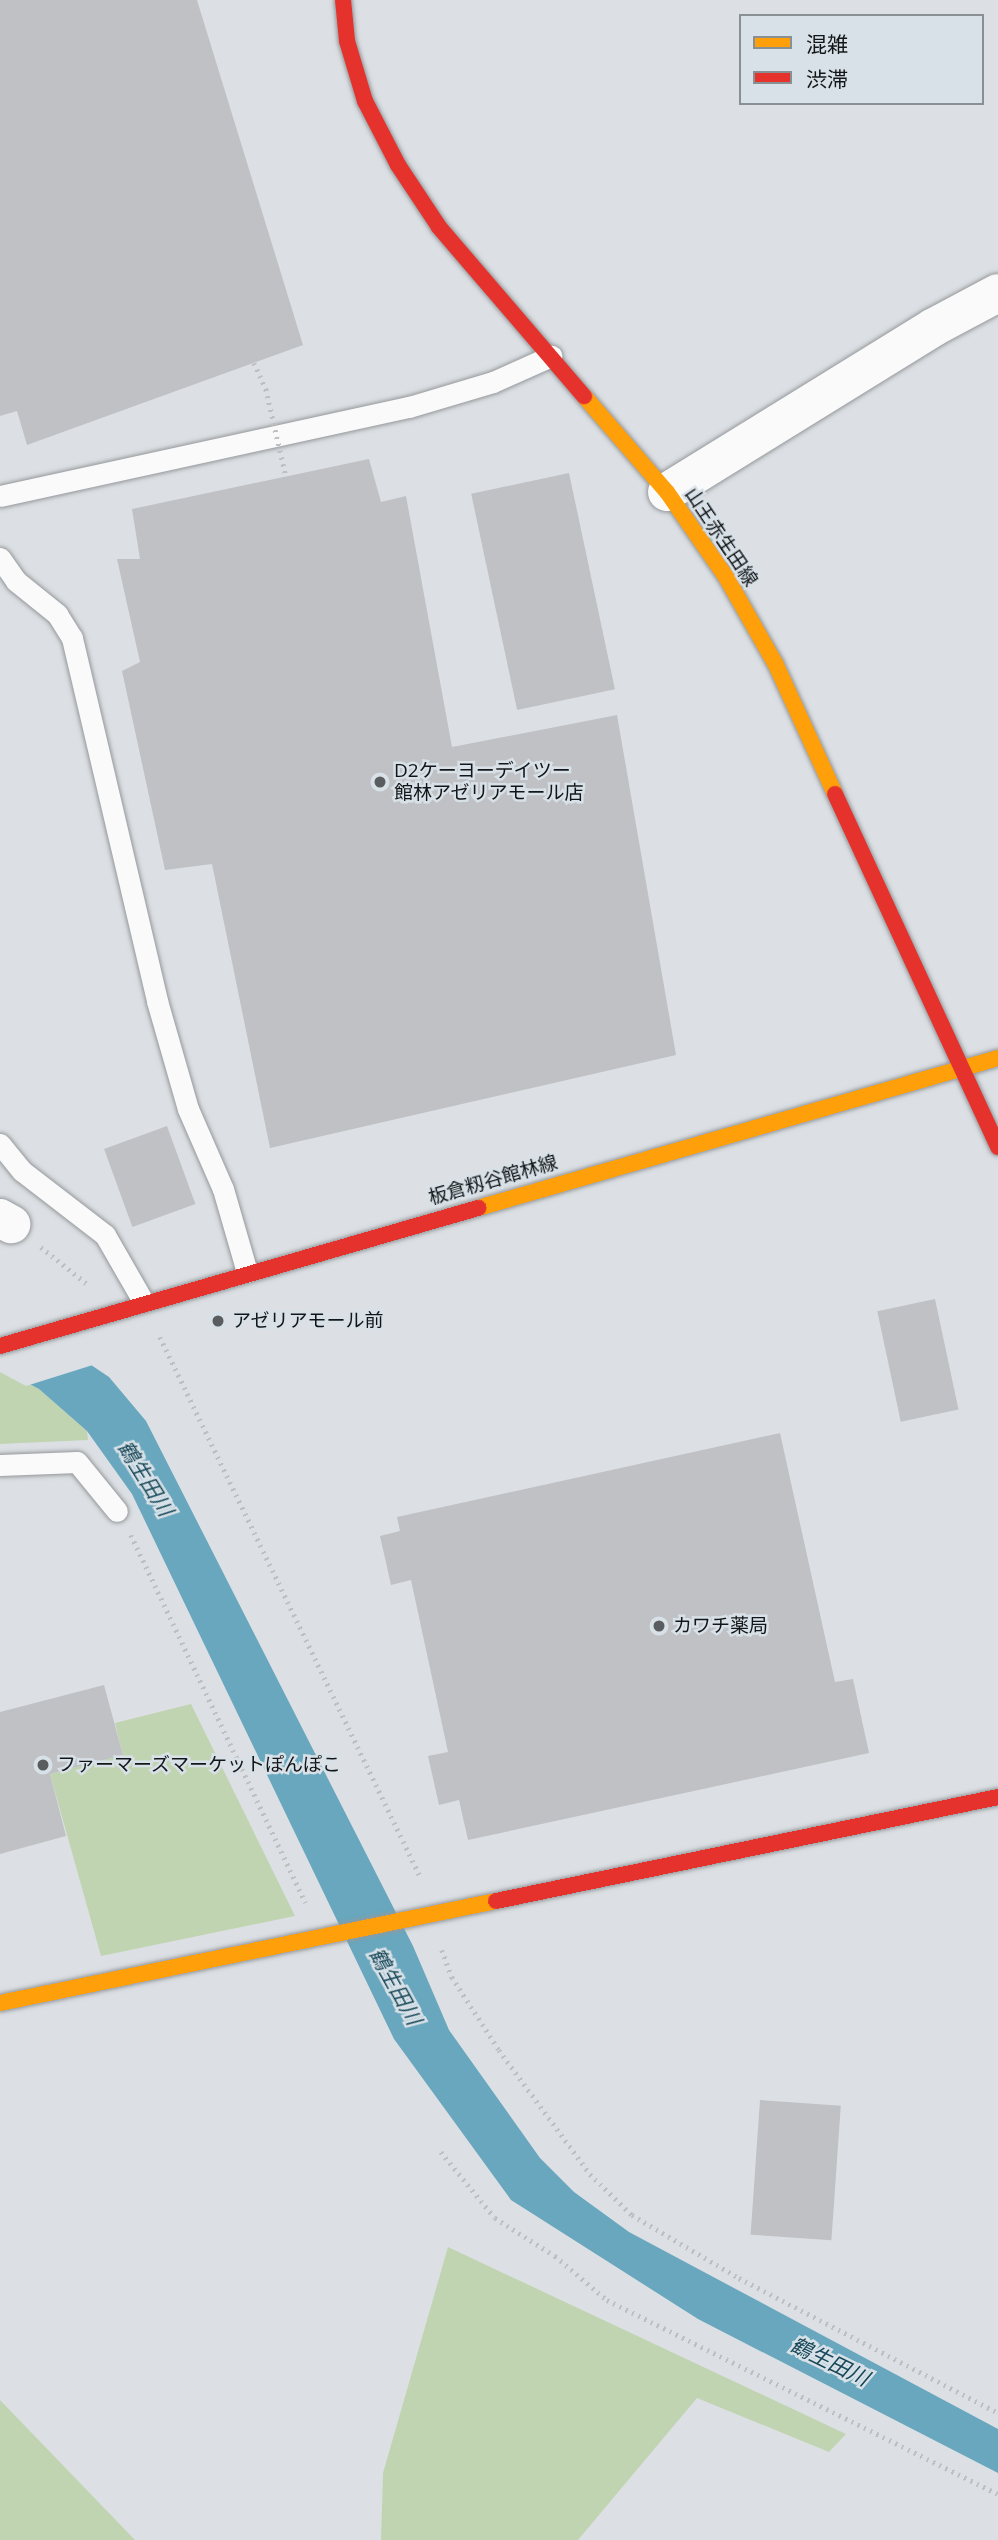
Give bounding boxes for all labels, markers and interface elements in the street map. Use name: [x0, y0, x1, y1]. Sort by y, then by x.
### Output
legend: [739, 14, 984, 105]
text: 混雑: [806, 30, 848, 58]
text: 渋滞: [806, 65, 848, 93]
street label: 山王赤生田線: [680, 483, 762, 591]
place label: D2ケーヨーデイツー 館林アゼリアモール店: [394, 760, 584, 804]
marker: D2ケーヨーデイツー 館林アゼリアモール店: [372, 774, 388, 790]
street label: 板倉籾谷館林線: [426, 1151, 560, 1209]
place label: アゼリアモール前: [232, 1310, 384, 1332]
marker: アゼリアモール前: [210, 1313, 226, 1329]
water label: 鶴生田川: [113, 1436, 179, 1520]
place label: カワチ薬局: [673, 1615, 768, 1637]
marker: カワチ薬局: [651, 1618, 667, 1634]
place label: ファーマーズマーケットぽんぽこ: [57, 1754, 342, 1776]
marker: ファーマーズマーケットぽんぽこ: [35, 1757, 51, 1773]
water label: 鶴生田川: [365, 1943, 427, 2029]
water label: 鶴生田川: [787, 2331, 873, 2391]

